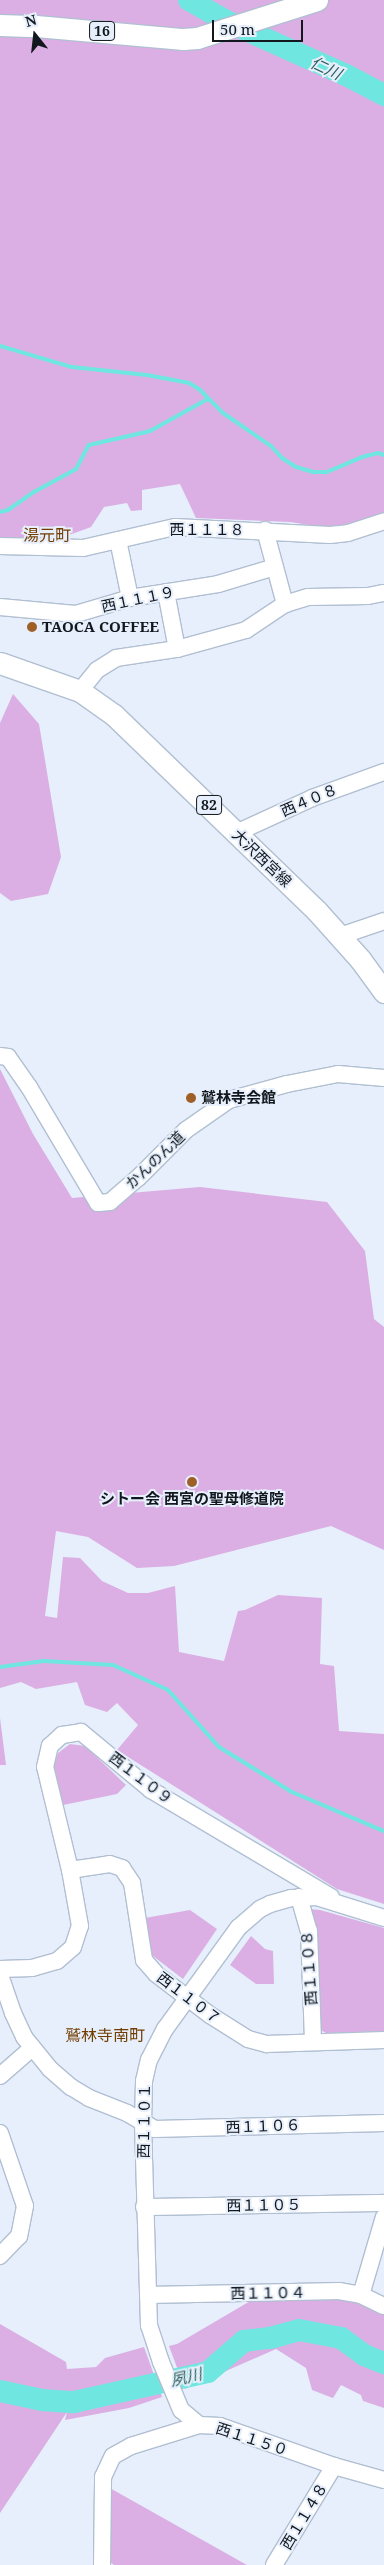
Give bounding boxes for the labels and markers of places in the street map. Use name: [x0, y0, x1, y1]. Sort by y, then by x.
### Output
place label: TAOCA COFFEE: [42, 618, 159, 636]
marker: TAOCA COFFEE: [26, 621, 38, 633]
place label: 鷲林寺会館: [201, 1089, 276, 1107]
marker: 鷲林寺会館: [185, 1092, 197, 1104]
marker: シトー会 西宮の聖母修道院: [186, 1476, 198, 1488]
place label: シトー会 西宮の聖母修道院: [100, 1490, 284, 1508]

